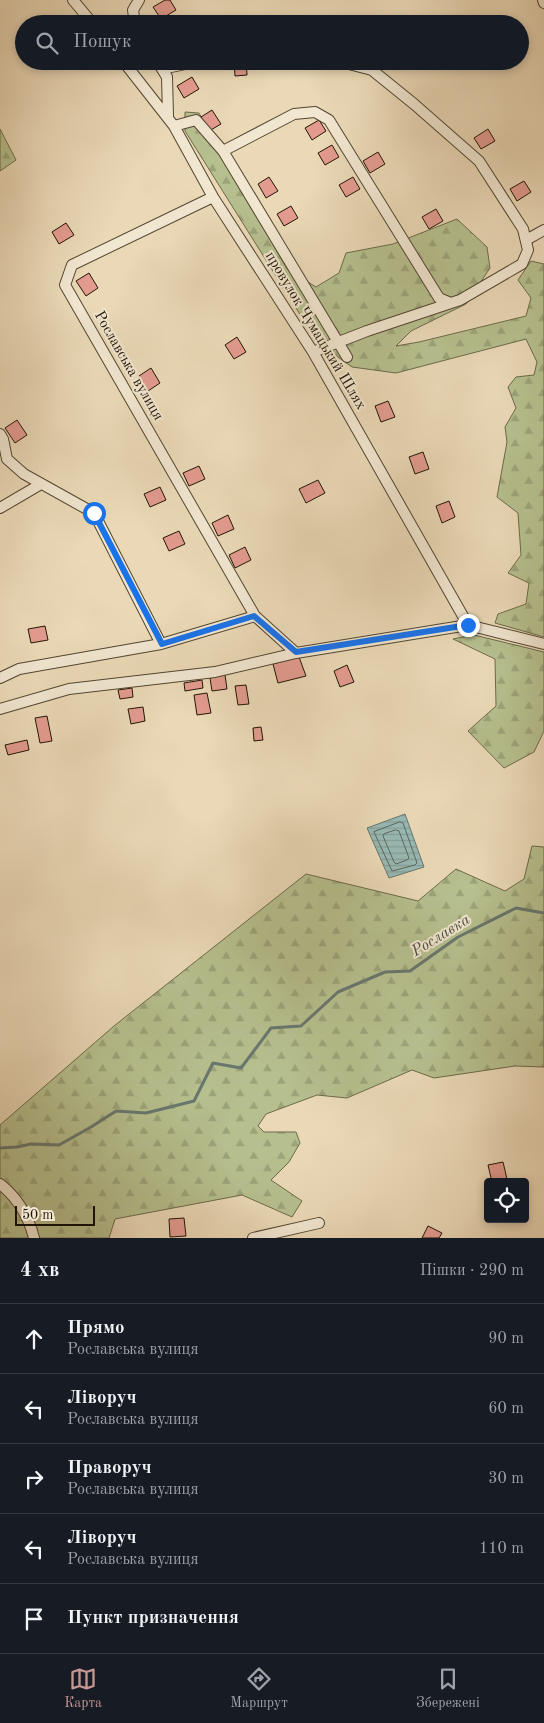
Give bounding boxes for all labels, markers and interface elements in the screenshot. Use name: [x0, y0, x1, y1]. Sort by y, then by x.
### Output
search box: [15, 15, 529, 70]
icon: search: [33, 29, 61, 57]
text: Пошук: [73, 33, 131, 52]
street label: провулок Чумацький Шлях: [262, 249, 368, 413]
street label: Рославська вулиця: [91, 309, 165, 423]
route start: [83, 502, 106, 525]
route end: [457, 614, 480, 637]
water label: Рославка: [408, 912, 473, 961]
map controls: [484, 1178, 529, 1223]
button: locate: [484, 1178, 529, 1223]
scale bar: [15, 1203, 95, 1226]
text: 50 m: [22, 1208, 53, 1222]
text: 4 хв: [20, 1260, 59, 1281]
text: Пішки · 290 m: [420, 1263, 524, 1279]
text: Прямо: [67, 1319, 125, 1338]
icon: ahead: [20, 1325, 48, 1353]
text: 90 m: [488, 1331, 524, 1347]
text: Рославська вулиця: [67, 1342, 199, 1358]
text: Ліворуч: [67, 1389, 137, 1408]
icon: left: [20, 1395, 48, 1423]
text: 60 m: [488, 1401, 524, 1417]
text: Рославська вулиця: [67, 1412, 199, 1428]
text: Праворуч: [67, 1459, 152, 1478]
icon: right: [20, 1465, 48, 1493]
text: 30 m: [488, 1471, 524, 1487]
text: Рославська вулиця: [67, 1482, 199, 1498]
text: Ліворуч: [67, 1529, 137, 1548]
icon: left: [20, 1535, 48, 1563]
text: 110 m: [479, 1541, 524, 1557]
text: Рославська вулиця: [67, 1552, 199, 1568]
icon: arrive: [20, 1605, 48, 1633]
text: Пункт призначення: [67, 1609, 239, 1628]
tab: Карта: [64, 1665, 102, 1712]
tab: Маршрут: [230, 1665, 288, 1712]
tab: Збережені: [416, 1665, 480, 1712]

